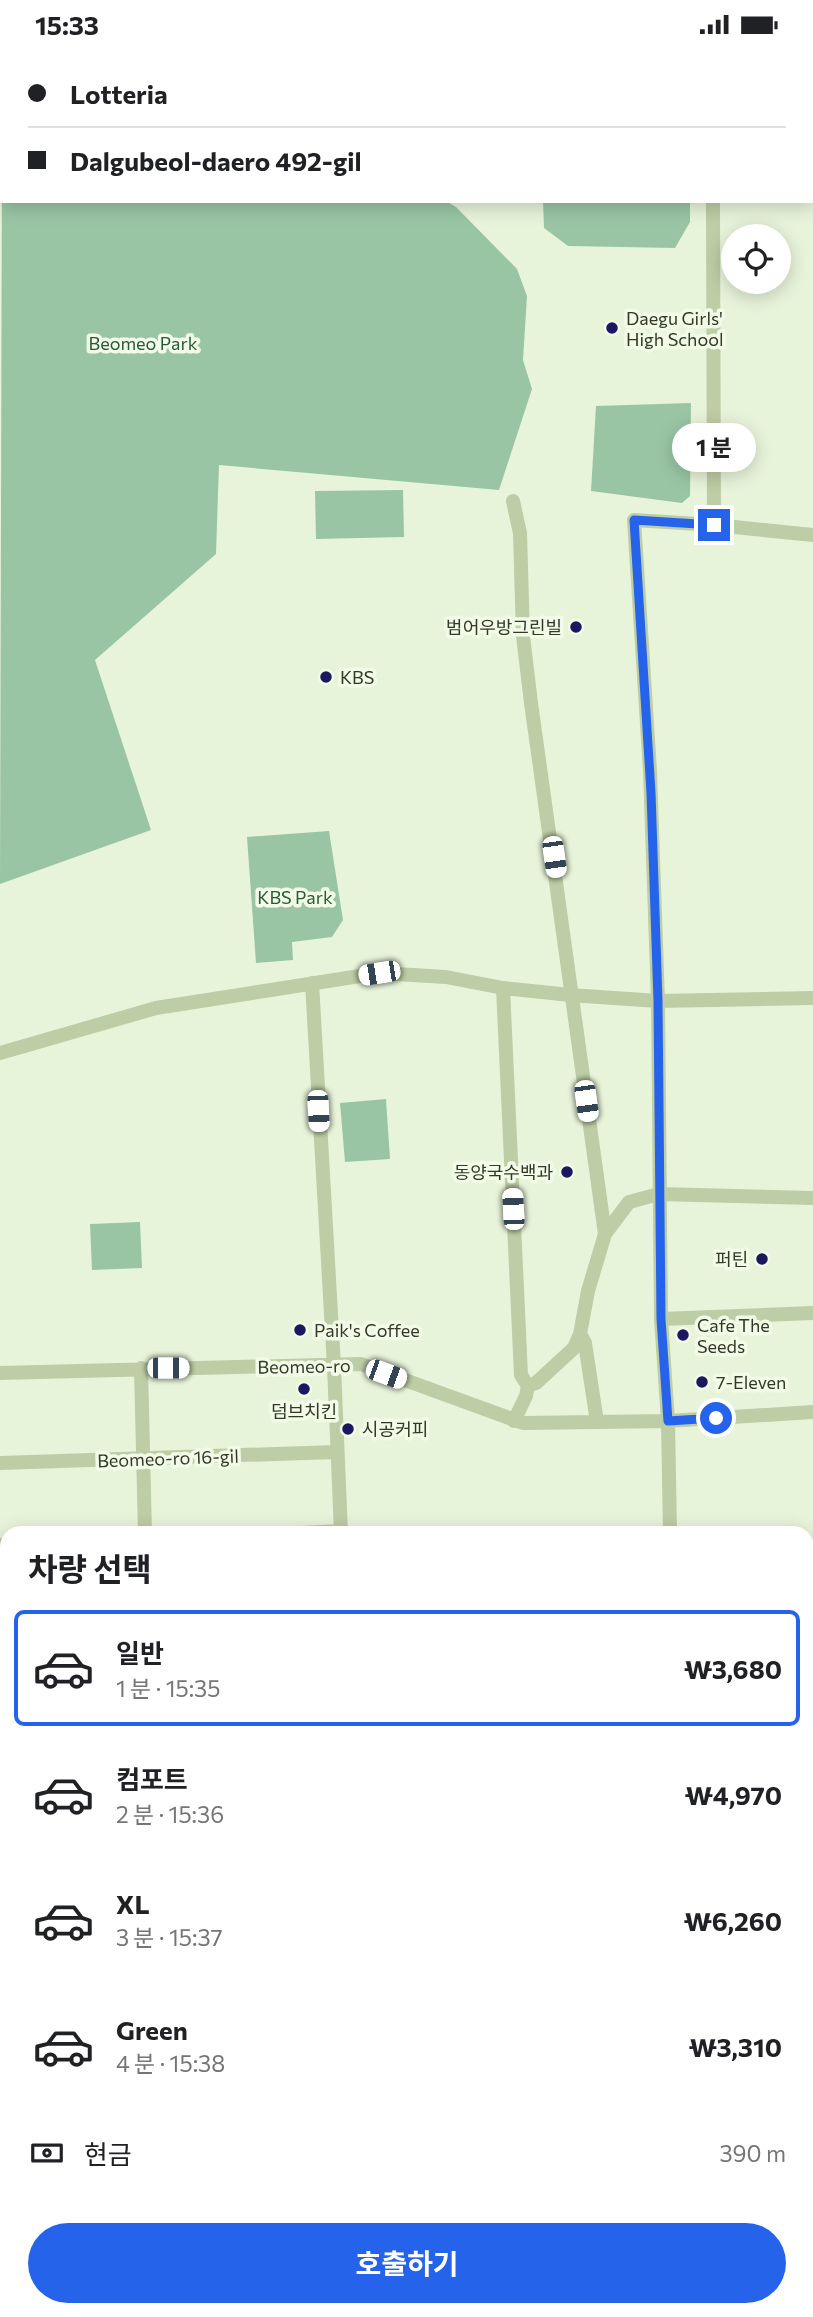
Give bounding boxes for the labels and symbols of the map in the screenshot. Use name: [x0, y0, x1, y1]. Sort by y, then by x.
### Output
place label: Daegu Girls' High School: [626, 307, 724, 350]
marker: Daegu Girls' High School: [604, 320, 620, 336]
park label: Beomeo Park: [89, 332, 198, 354]
callout: 1 분: [672, 423, 756, 473]
route end: [698, 509, 730, 541]
place label: 범어우방그린빌: [446, 616, 562, 638]
marker: 범어우방그린빌: [568, 619, 584, 635]
place label: KBS: [340, 666, 374, 688]
marker: KBS: [318, 669, 334, 685]
car: [541, 835, 568, 879]
park label: KBS Park: [257, 886, 333, 908]
car: [357, 959, 402, 987]
car: [573, 1079, 600, 1123]
car: [307, 1089, 330, 1133]
place label: 동양국수백과: [454, 1161, 553, 1183]
marker: 동양국수백과: [559, 1164, 575, 1180]
car: [502, 1187, 525, 1231]
place label: 퍼틴: [715, 1248, 748, 1270]
marker: 퍼틴: [754, 1251, 770, 1267]
place label: Cafe The Seeds: [697, 1314, 770, 1357]
place label: Paik's Coffee: [314, 1319, 420, 1341]
marker: Paik's Coffee: [292, 1322, 308, 1338]
marker: Cafe The Seeds: [675, 1327, 691, 1343]
street label: Beomeo-ro: [257, 1354, 351, 1378]
car: [363, 1357, 410, 1391]
car: [148, 1358, 190, 1379]
place label: 7-Eleven: [716, 1371, 786, 1393]
marker: 7-Eleven: [694, 1374, 710, 1390]
marker: 덤브치킨: [296, 1381, 312, 1397]
place label: 덤브치킨: [271, 1400, 337, 1422]
route start: [700, 1402, 732, 1434]
place label: 시공커피: [362, 1418, 428, 1440]
marker: 시공커피: [340, 1421, 356, 1437]
street label: Beomeo-ro 16-gil: [97, 1445, 239, 1471]

